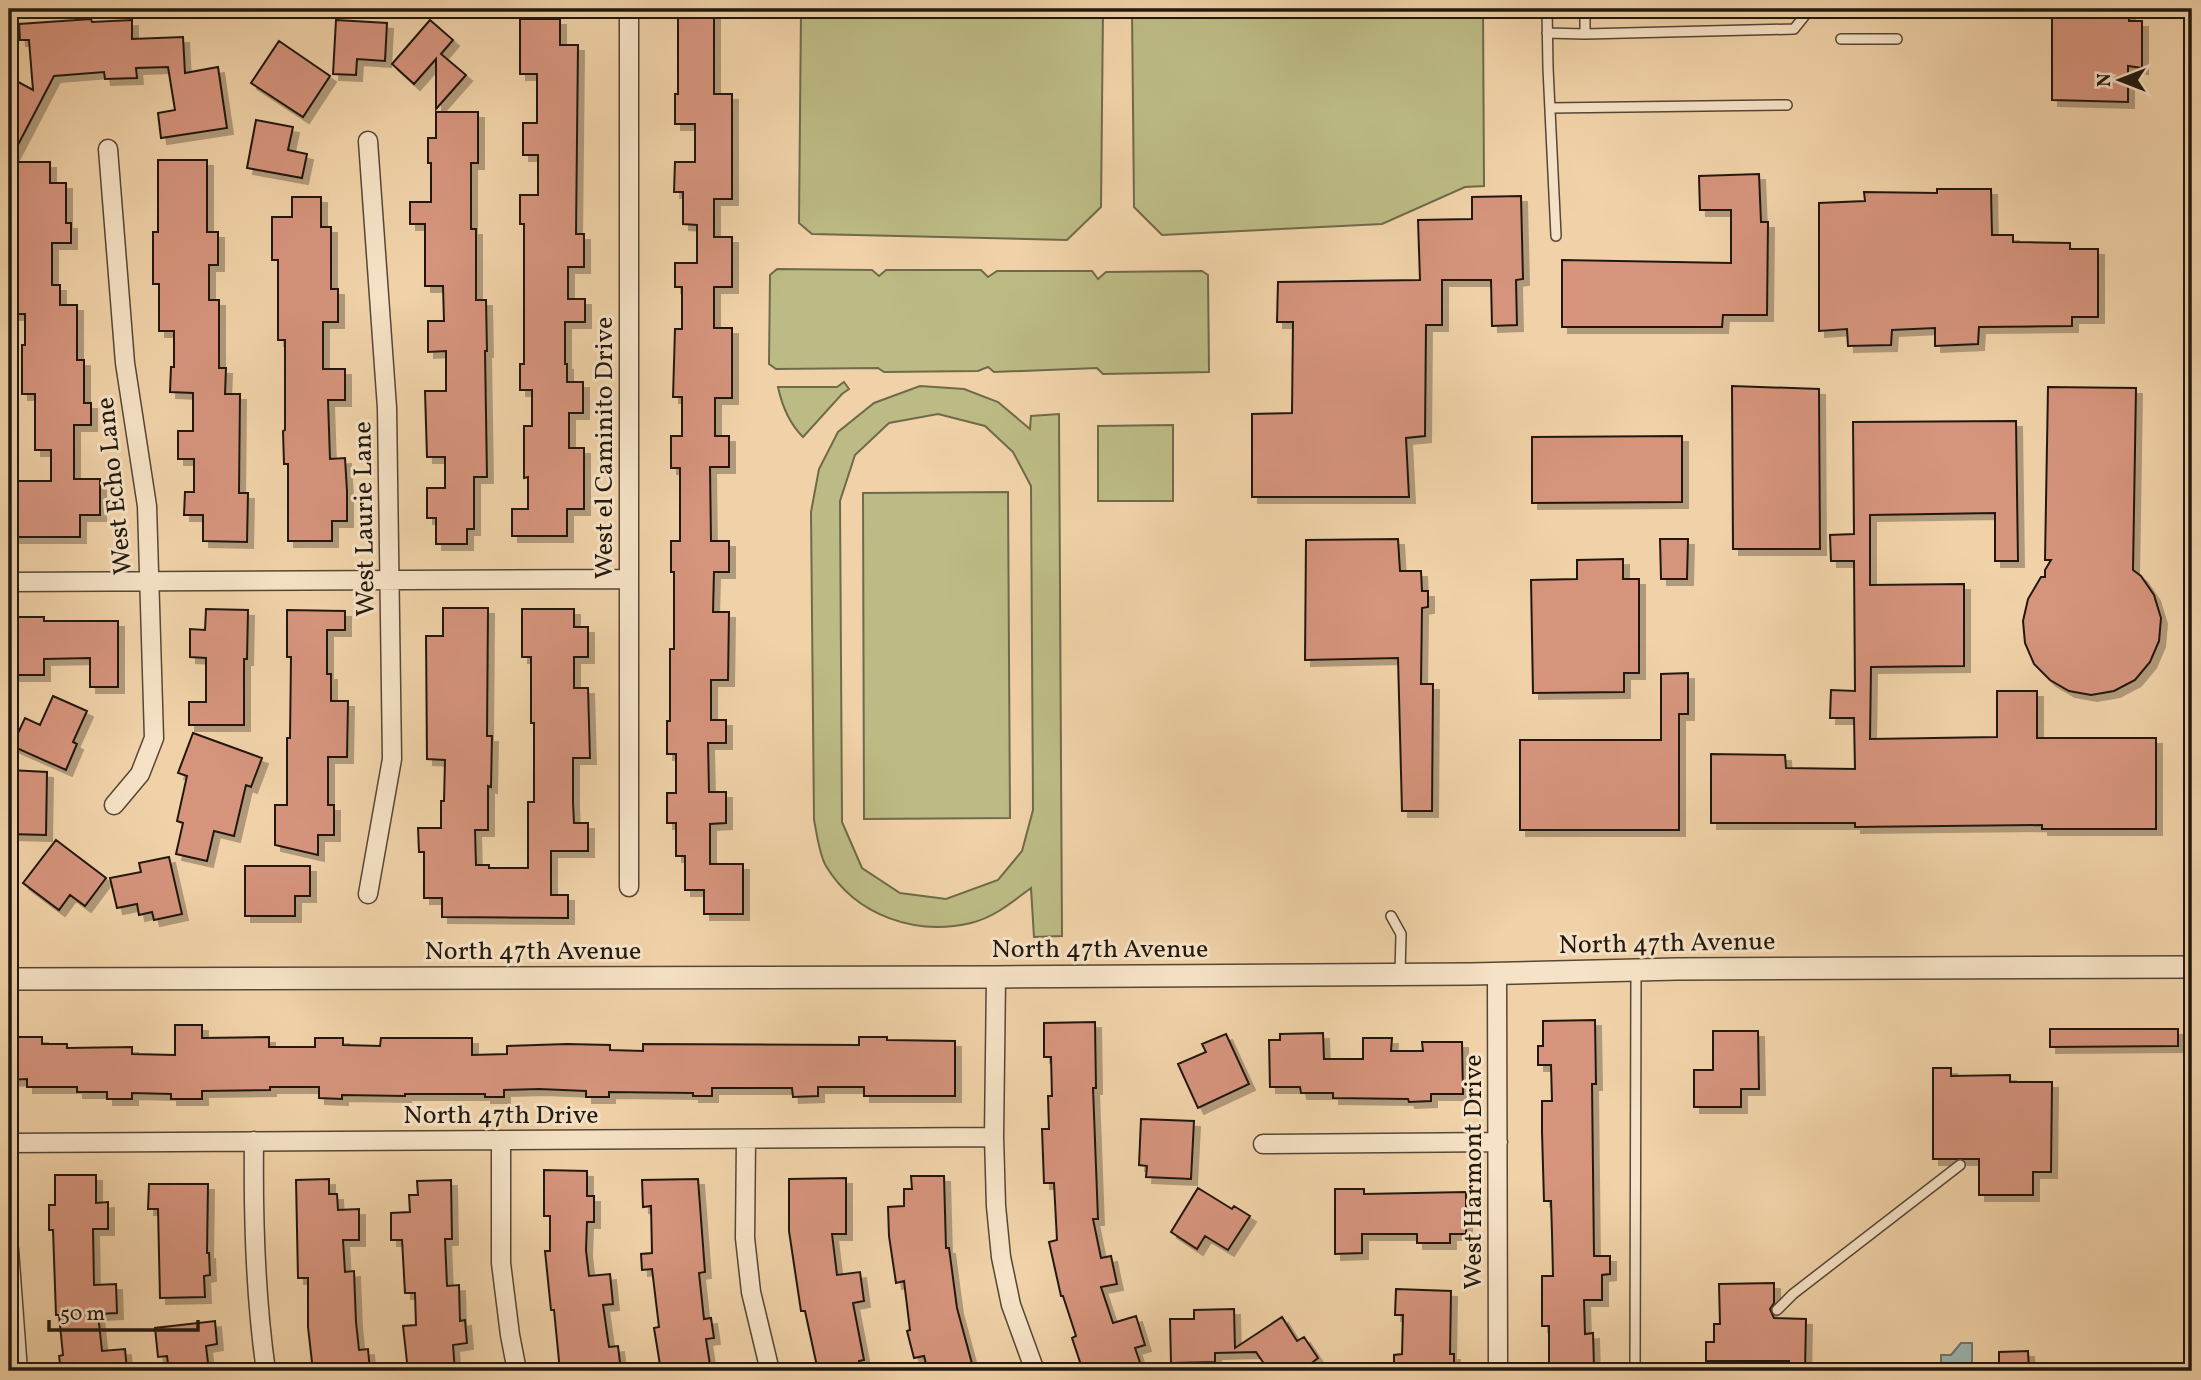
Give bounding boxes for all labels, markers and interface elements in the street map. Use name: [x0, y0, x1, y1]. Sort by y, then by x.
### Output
north arrow: [2086, 46, 2156, 116]
text: N: [2092, 73, 2118, 87]
street label: West el Caminito Drive: [587, 317, 623, 579]
street label: West Echo Lane: [88, 395, 142, 576]
street label: West Laurie Lane: [345, 421, 385, 617]
street label: North 47th Avenue: [1558, 924, 1776, 964]
street label: North 47th Avenue: [992, 932, 1208, 968]
street label: North 47th Avenue: [425, 934, 641, 970]
street label: West Harmont Drive: [1456, 1054, 1492, 1290]
street label: North 47th Drive: [403, 1098, 599, 1134]
scale bar: [49, 1289, 198, 1333]
text: 50 m: [60, 1300, 105, 1329]

